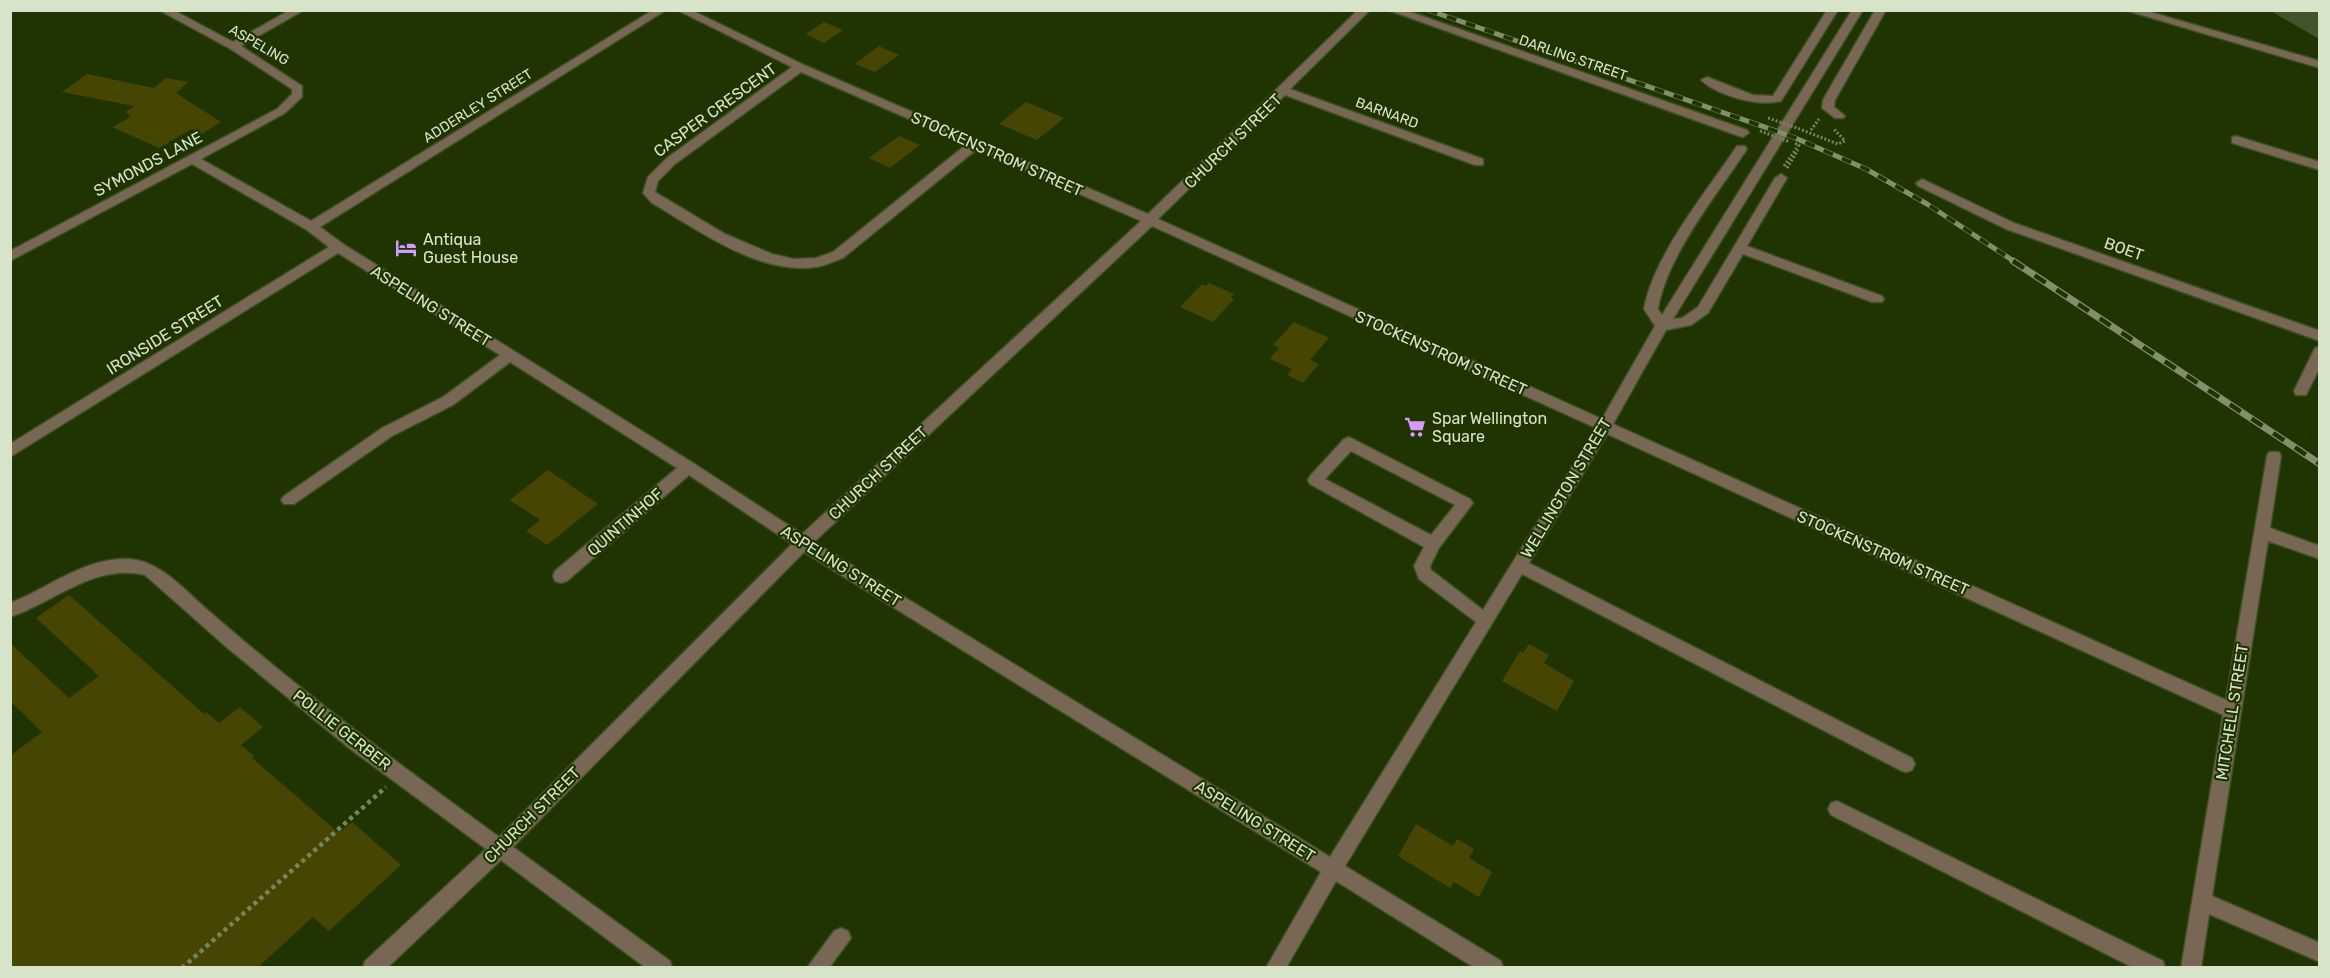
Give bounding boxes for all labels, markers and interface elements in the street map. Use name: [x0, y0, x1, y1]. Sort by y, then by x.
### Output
street label: ASPELING: [226, 21, 292, 69]
street label: DARLING STREET: [1517, 32, 1629, 84]
street label: CASPER CRESCENT: [650, 59, 780, 161]
street label: ADDERLEY STREET: [420, 65, 536, 147]
street label: CHURCH STREET: [1180, 90, 1286, 192]
street label: BARNARD: [1353, 94, 1421, 132]
street label: STOCKENSTROM STREET: [908, 107, 1086, 201]
street label: SYMONDS LANE: [91, 127, 205, 201]
place label: Antiqua Guest House: [423, 230, 518, 267]
street label: BOET: [2102, 233, 2146, 265]
hotel icon: Antiqua Guest House: [394, 236, 418, 260]
street label: ASPELING STREET: [367, 261, 495, 351]
street label: IRONSIDE STREET: [103, 291, 227, 379]
street label: STOCKENSTROM STREET: [1352, 306, 1530, 400]
place label: Spar Wellington Square: [1432, 409, 1547, 446]
supermarket icon: Spar Wellington Square: [1403, 415, 1427, 439]
street label: WELLINGTON STREET: [1517, 415, 1615, 561]
street label: CHURCH STREET: [825, 422, 931, 524]
street label: QUINTINHOF: [583, 484, 667, 560]
street label: STOCKENSTROM STREET: [1794, 506, 1972, 600]
street label: ASPELING STREET: [777, 521, 905, 611]
street label: MITCHELL STREET: [2212, 643, 2252, 781]
street label: POLLIE GERBER: [289, 686, 395, 774]
street label: CHURCH STREET: [480, 763, 584, 867]
street label: ASPELING STREET: [1191, 776, 1319, 866]

